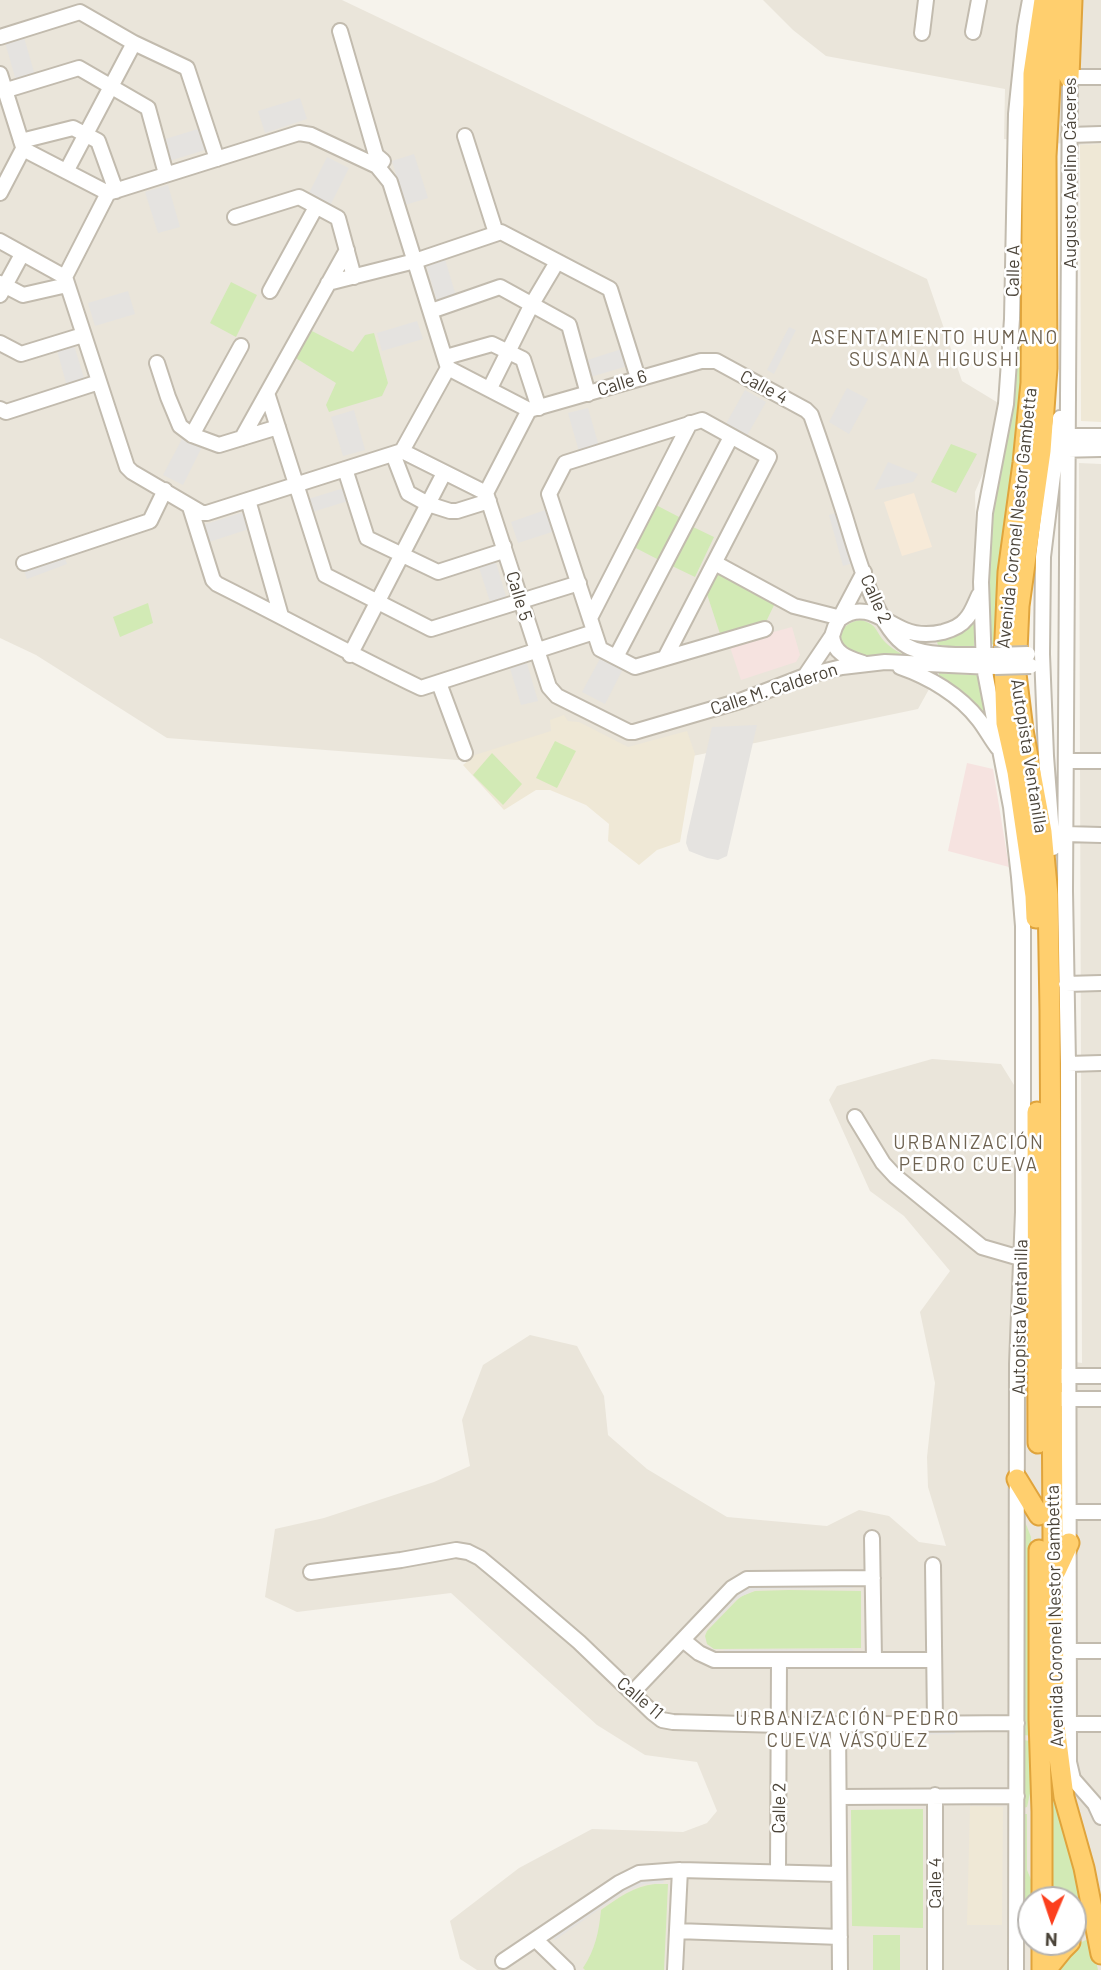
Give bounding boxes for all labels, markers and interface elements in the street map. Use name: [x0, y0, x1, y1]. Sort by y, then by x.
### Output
street label: Augusto Avelino Cáceres: [1059, 77, 1081, 269]
street label: Calle A: [1002, 245, 1024, 297]
district label: ASENTAMIENTO HUMANO SUSANA HIGUSHI: [813, 327, 1057, 371]
street label: Calle 6: [595, 365, 649, 401]
street label: Calle 4: [736, 365, 792, 409]
street label: Avenida Coronel Nestor Gambetta: [993, 387, 1041, 649]
street label: Calle 5: [501, 569, 537, 623]
street label: Calle 2: [856, 571, 896, 627]
street label: Calle M. Calderon: [708, 658, 840, 720]
street label: Autopista Ventanilla: [1006, 677, 1052, 835]
district label: URBANIZACIÓN PEDRO CUEVA: [895, 1132, 1043, 1176]
street label: Autopista Ventanilla: [1008, 1239, 1032, 1395]
street label: Avenida Coronel Nestor Gambetta: [1042, 1485, 1068, 1747]
street label: Calle 11: [612, 1672, 668, 1724]
district label: URBANIZACIÓN PEDRO CUEVA VÁSQUEZ: [738, 1708, 958, 1752]
street label: Calle 2: [768, 1782, 790, 1834]
street label: Calle 4: [924, 1857, 946, 1909]
north arrow: [1017, 1886, 1087, 1956]
text: N: [1045, 1929, 1058, 1952]

